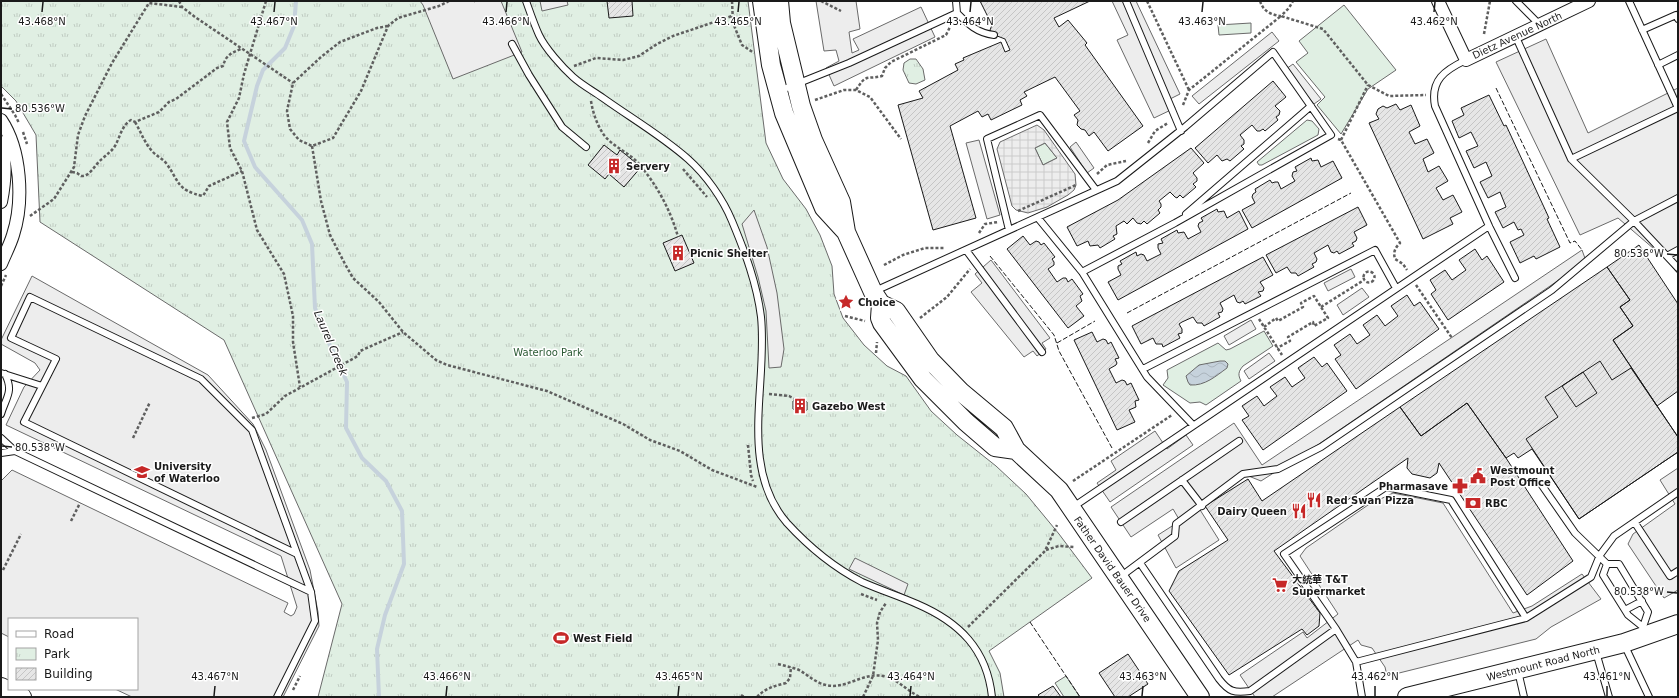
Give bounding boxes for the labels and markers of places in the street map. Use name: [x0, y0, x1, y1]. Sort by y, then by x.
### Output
building icon: Servery: [605, 157, 623, 175]
place label: Servery: [626, 161, 670, 172]
building icon: Picnic Shelter: [669, 244, 687, 262]
place label: Picnic Shelter: [690, 248, 768, 259]
place icon: Choice: [837, 293, 855, 311]
place label: Choice: [858, 297, 896, 308]
building icon: Gazebo West: [791, 397, 809, 415]
place label: Gazebo West: [812, 401, 885, 412]
place label: University of Waterloo: [154, 461, 220, 484]
school or university icon: University of Waterloo: [133, 463, 151, 481]
place label: Westmount Post Office: [1490, 465, 1555, 488]
public building icon: Westmount Post Office: [1469, 467, 1487, 485]
pharmacy icon: Pharmasave: [1451, 477, 1469, 495]
place label: Pharmasave: [1379, 481, 1448, 492]
restaurant icon: Red Swan Pizza: [1305, 491, 1323, 509]
bank icon: RBC: [1464, 494, 1482, 512]
place label: Red Swan Pizza: [1326, 495, 1414, 506]
place label: RBC: [1485, 498, 1508, 509]
restaurant icon: Dairy Queen: [1290, 502, 1308, 520]
place label: Dairy Queen: [1217, 506, 1287, 517]
place label: 大統華 T&T Supermarket: [1292, 574, 1365, 597]
supermarket icon: 大統華 T&T Supermarket: [1271, 576, 1289, 594]
sports icon: West Field: [552, 629, 570, 647]
place label: West Field: [573, 633, 632, 644]

